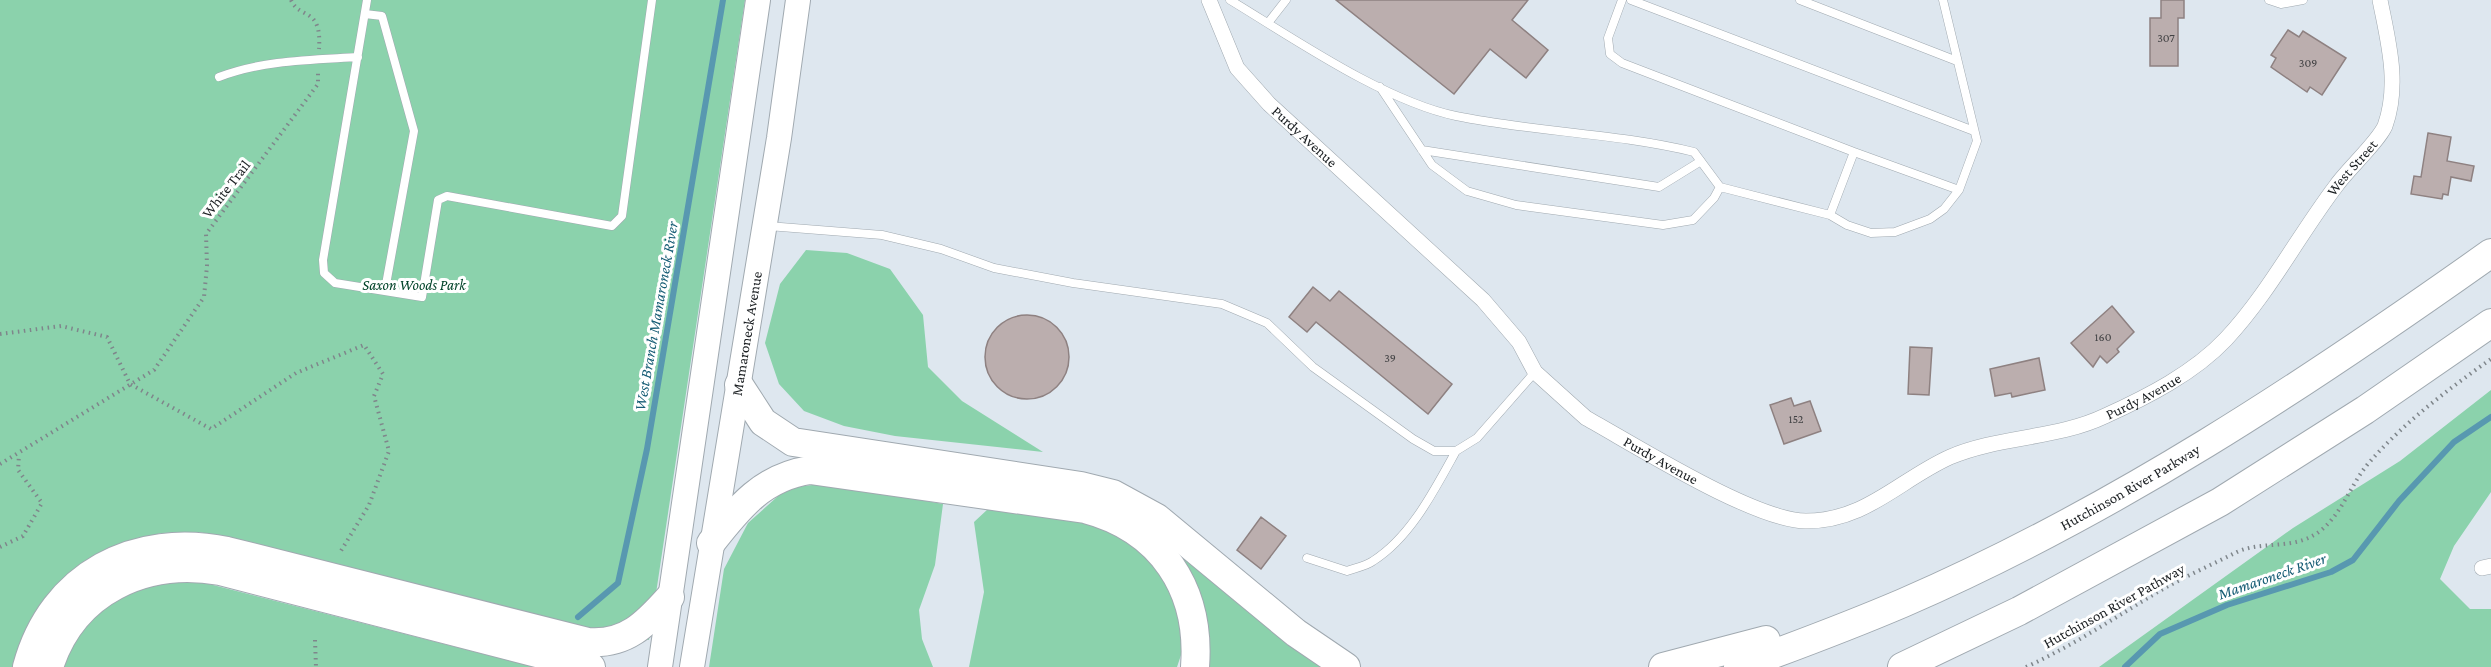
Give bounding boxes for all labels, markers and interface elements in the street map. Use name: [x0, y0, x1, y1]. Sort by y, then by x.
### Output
house number: 307: [2157, 31, 2175, 45]
house number: 309: [2299, 56, 2317, 70]
street label: Purdy Avenue: [1269, 103, 1341, 171]
street label: West Street: [2324, 136, 2381, 199]
street label: White Trail: [199, 157, 253, 221]
water label: West Branch Mamaroneck River: [631, 220, 681, 412]
street label: Mamaroneck Avenue: [729, 270, 765, 397]
park label: Saxon Woods Park: [362, 277, 467, 293]
house number: 160: [2095, 330, 2112, 344]
house number: 39: [1384, 351, 1396, 365]
street label: Purdy Avenue: [2103, 370, 2184, 423]
house number: 152: [1788, 412, 1804, 426]
street label: Purdy Avenue: [1621, 433, 1701, 488]
street label: Hutchinson River Parkway: [2058, 441, 2203, 533]
water label: Mamaroneck River: [2215, 549, 2329, 603]
street label: Hutchinson River Pathway: [2041, 560, 2188, 652]

